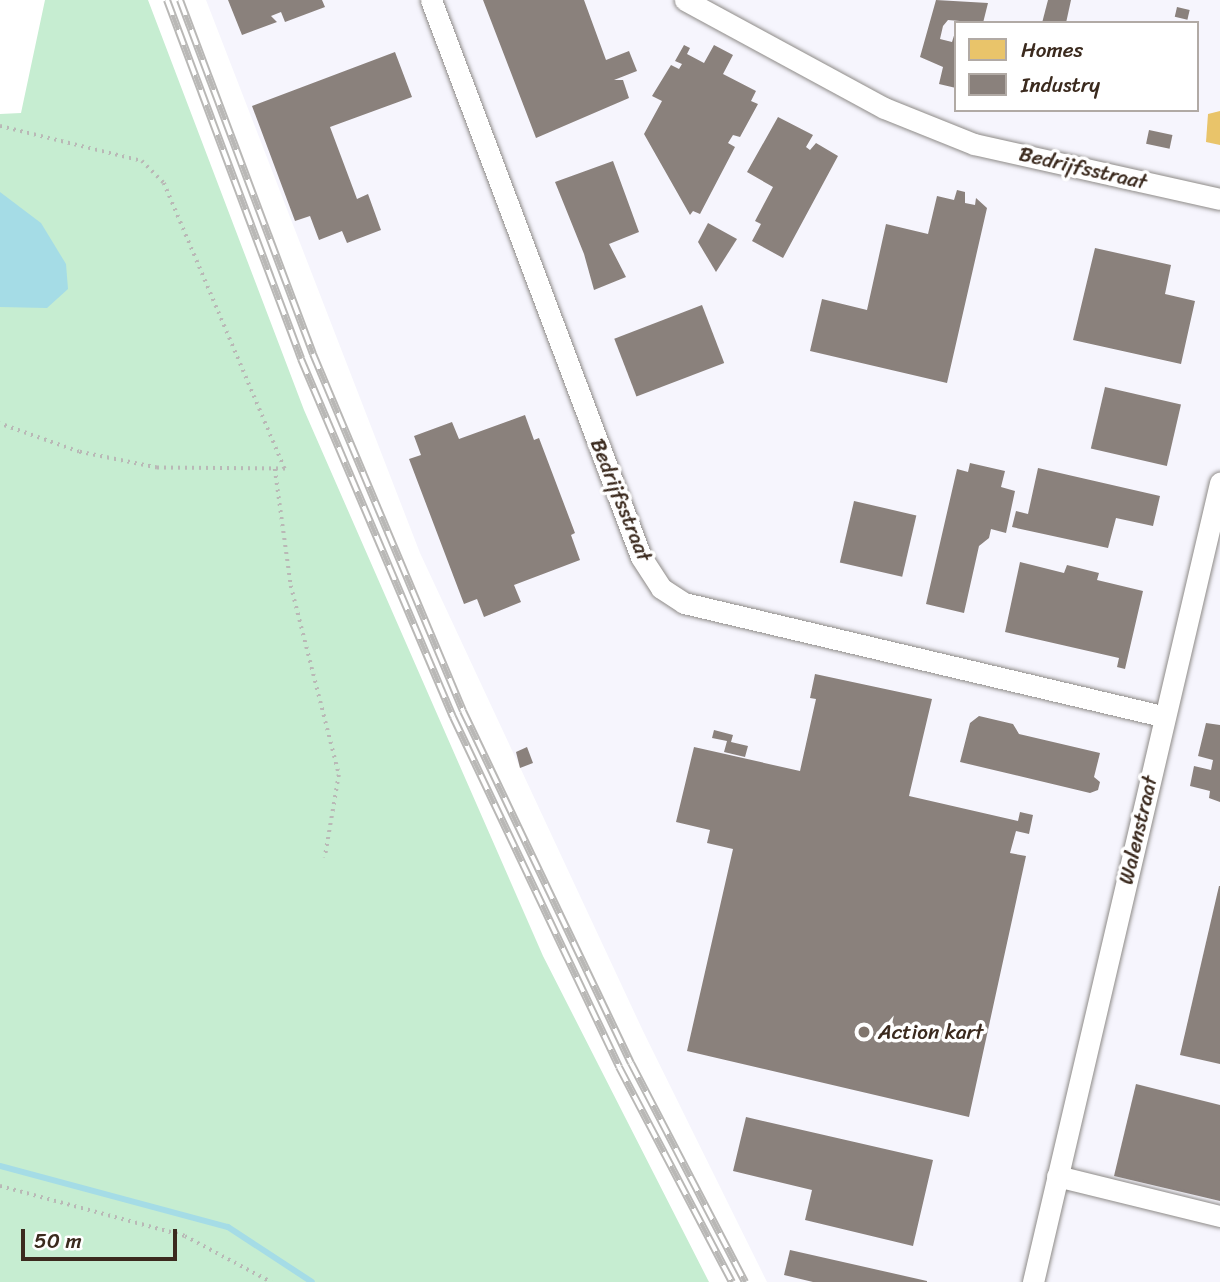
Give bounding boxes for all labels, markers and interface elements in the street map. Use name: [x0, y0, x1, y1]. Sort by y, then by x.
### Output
legend: [954, 21, 1199, 112]
text: Homes: [1021, 31, 1083, 69]
text: Industry: [1021, 66, 1100, 104]
street label: Bedrijfsstraat: [1017, 141, 1149, 195]
street label: Bedrijfsstraat: [585, 435, 657, 565]
street label: Walenstraat: [1113, 773, 1163, 887]
place label: Action kart: [878, 1019, 984, 1045]
marker: Action kart: [856, 1024, 872, 1040]
scale bar: [24, 1216, 180, 1260]
text: 50 m: [34, 1222, 82, 1260]

